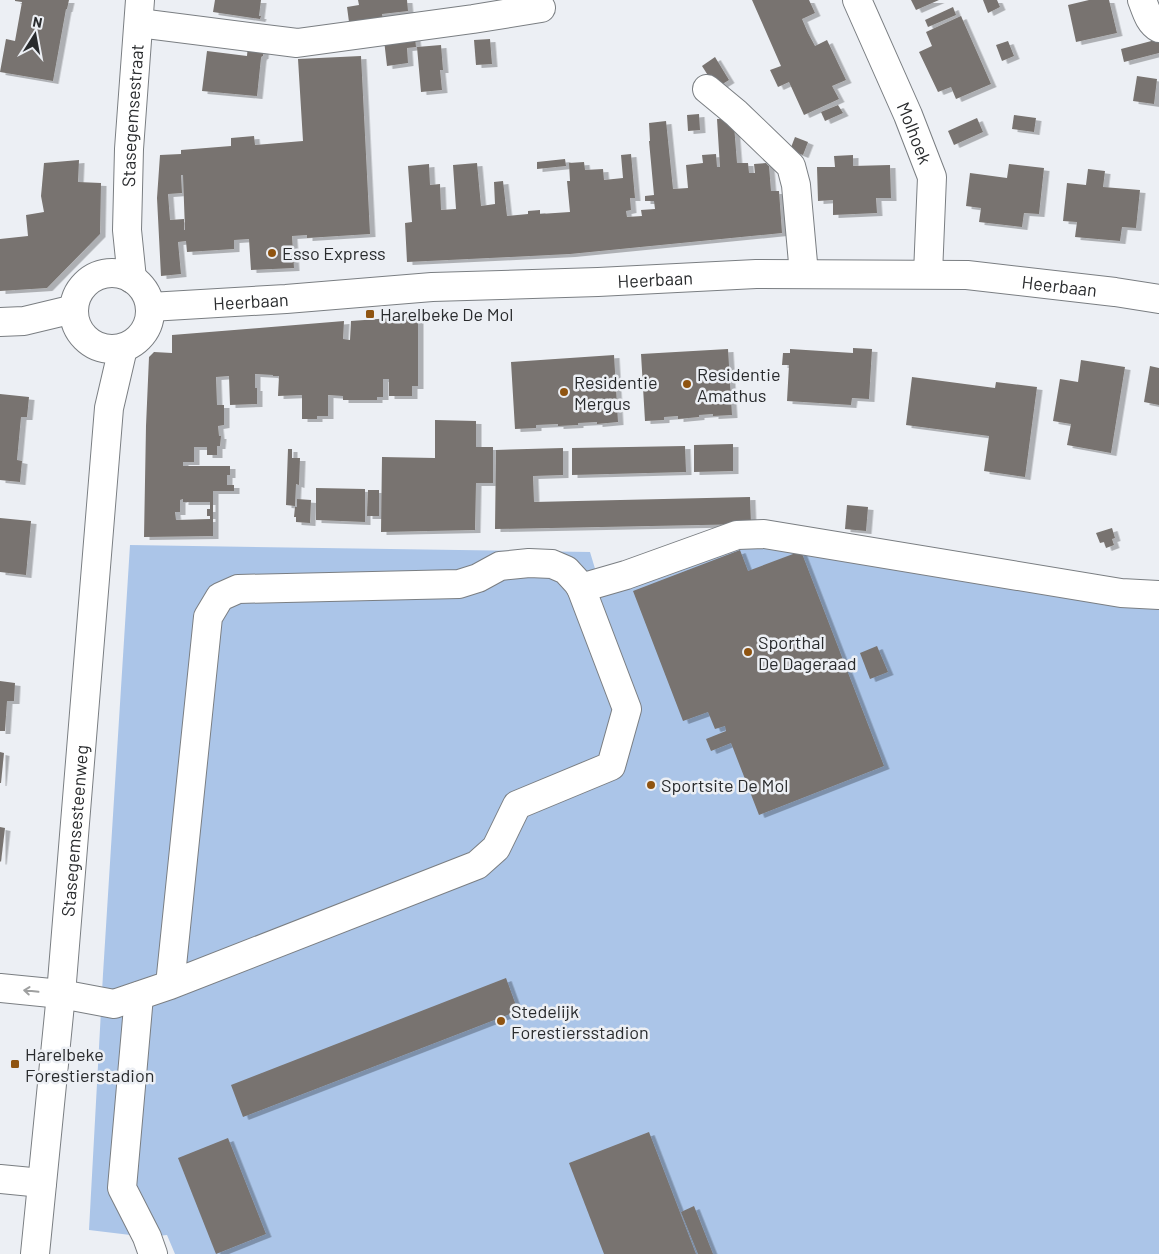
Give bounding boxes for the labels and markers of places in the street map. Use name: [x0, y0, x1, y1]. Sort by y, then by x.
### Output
place label: Esso Express: [282, 242, 386, 264]
marker: Esso Express: [266, 247, 278, 259]
place label: Harelbeke De Mol: [380, 303, 514, 325]
marker: Harelbeke De Mol: [364, 308, 376, 320]
place label: Residentie Amathus: [697, 363, 781, 406]
place label: Residentie Mergus: [574, 371, 658, 414]
marker: Residentie Amathus: [681, 378, 693, 390]
marker: Residentie Mergus: [558, 386, 570, 398]
place label: Sporthal De Dageraad: [758, 631, 857, 674]
marker: Sporthal De Dageraad: [742, 646, 754, 658]
place label: Sportsite De Mol: [661, 774, 788, 796]
marker: Sportsite De Mol: [645, 779, 657, 791]
place label: Stedelijk Forestiersstadion: [511, 1000, 649, 1043]
marker: Stedelijk Forestiersstadion: [495, 1015, 507, 1027]
place label: Harelbeke Forestierstadion: [25, 1043, 154, 1086]
marker: Harelbeke Forestierstadion: [9, 1058, 21, 1070]

